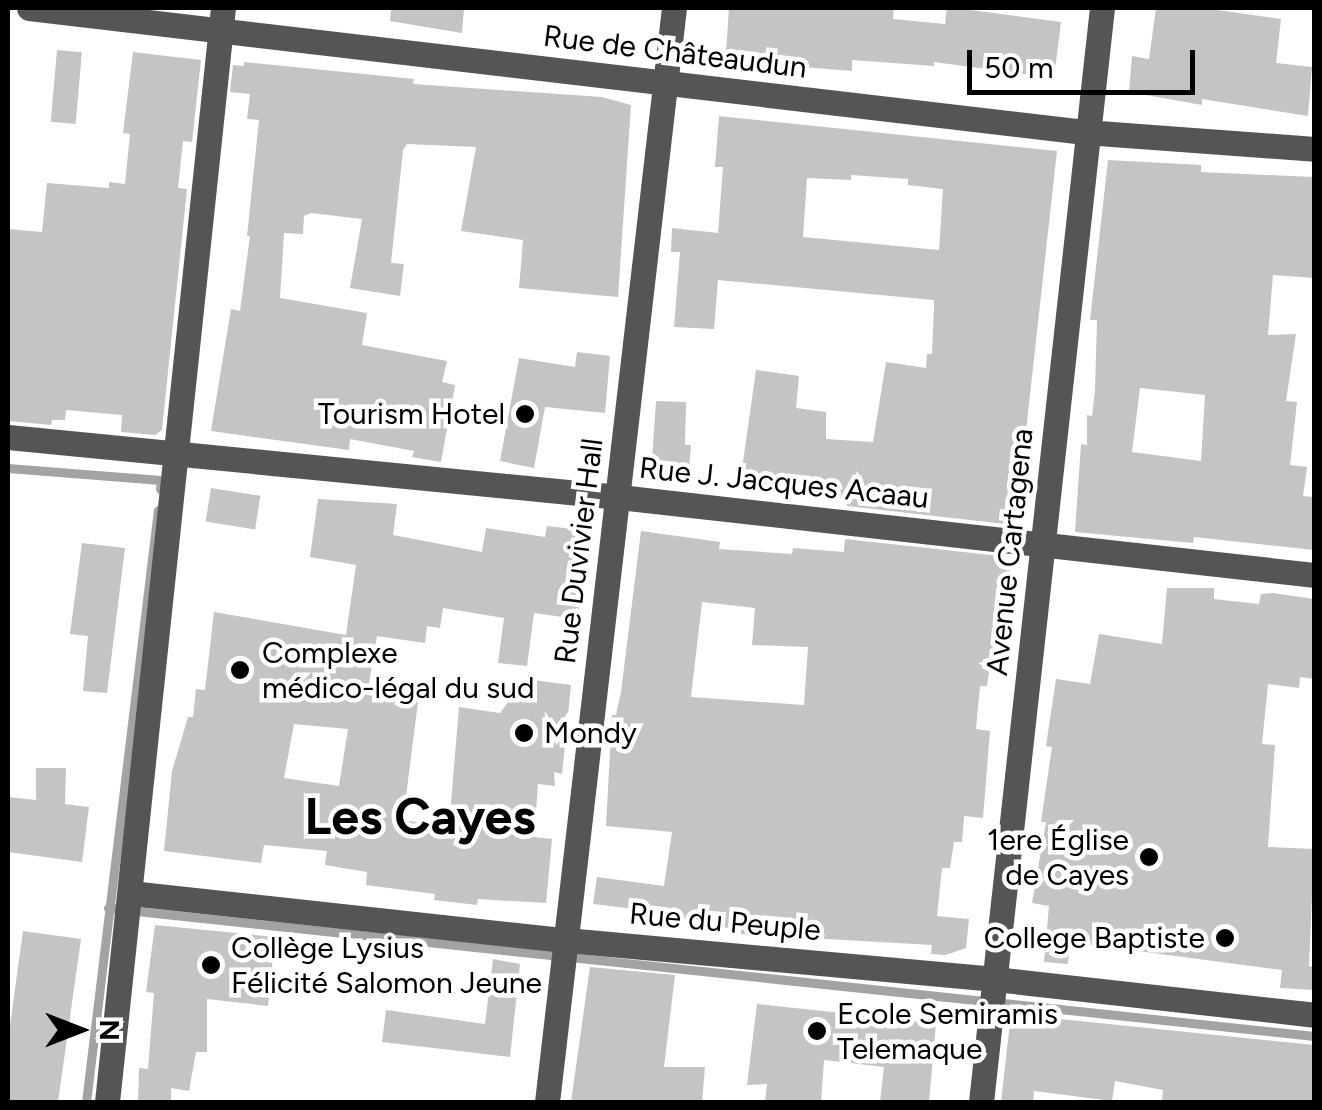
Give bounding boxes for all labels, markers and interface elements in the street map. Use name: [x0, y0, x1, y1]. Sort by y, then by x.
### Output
street label: Rue de Châteaudun: [541, 18, 809, 86]
scale bar: [972, 30, 1200, 92]
text: 50 m: [984, 49, 1053, 86]
place label: Tourism Hotel: [318, 396, 505, 432]
marker: Tourism Hotel: [514, 403, 536, 425]
street label: Avenue Cartagena: [979, 427, 1041, 677]
street label: Rue Duvivier Hall: [547, 436, 611, 666]
street label: Rue J. Jacques Acaau: [637, 450, 931, 516]
place label: Complexe médico-légal du sud: [262, 635, 535, 706]
marker: Complexe médico-légal du sud: [227, 657, 253, 683]
place label: Mondy: [544, 715, 637, 751]
marker: Mondy: [513, 722, 535, 744]
district label: Les Cayes: [305, 787, 535, 847]
place label: 1ere Église de Cayes: [987, 822, 1129, 892]
marker: 1ere Église de Cayes: [1138, 846, 1160, 868]
street label: Rue du Peuple: [628, 896, 822, 948]
place label: College Baptiste: [984, 920, 1205, 956]
marker: College Baptiste: [1214, 927, 1236, 949]
place label: Collège Lysius Félicité Salomon Jeune: [231, 930, 542, 1000]
marker: Collège Lysius Félicité Salomon Jeune: [200, 954, 222, 976]
north arrow: [30, 980, 130, 1080]
place label: Ecole Semiramis Telemaque: [837, 996, 1058, 1066]
text: N: [93, 1019, 127, 1041]
marker: Ecole Semiramis Telemaque: [806, 1020, 828, 1042]

